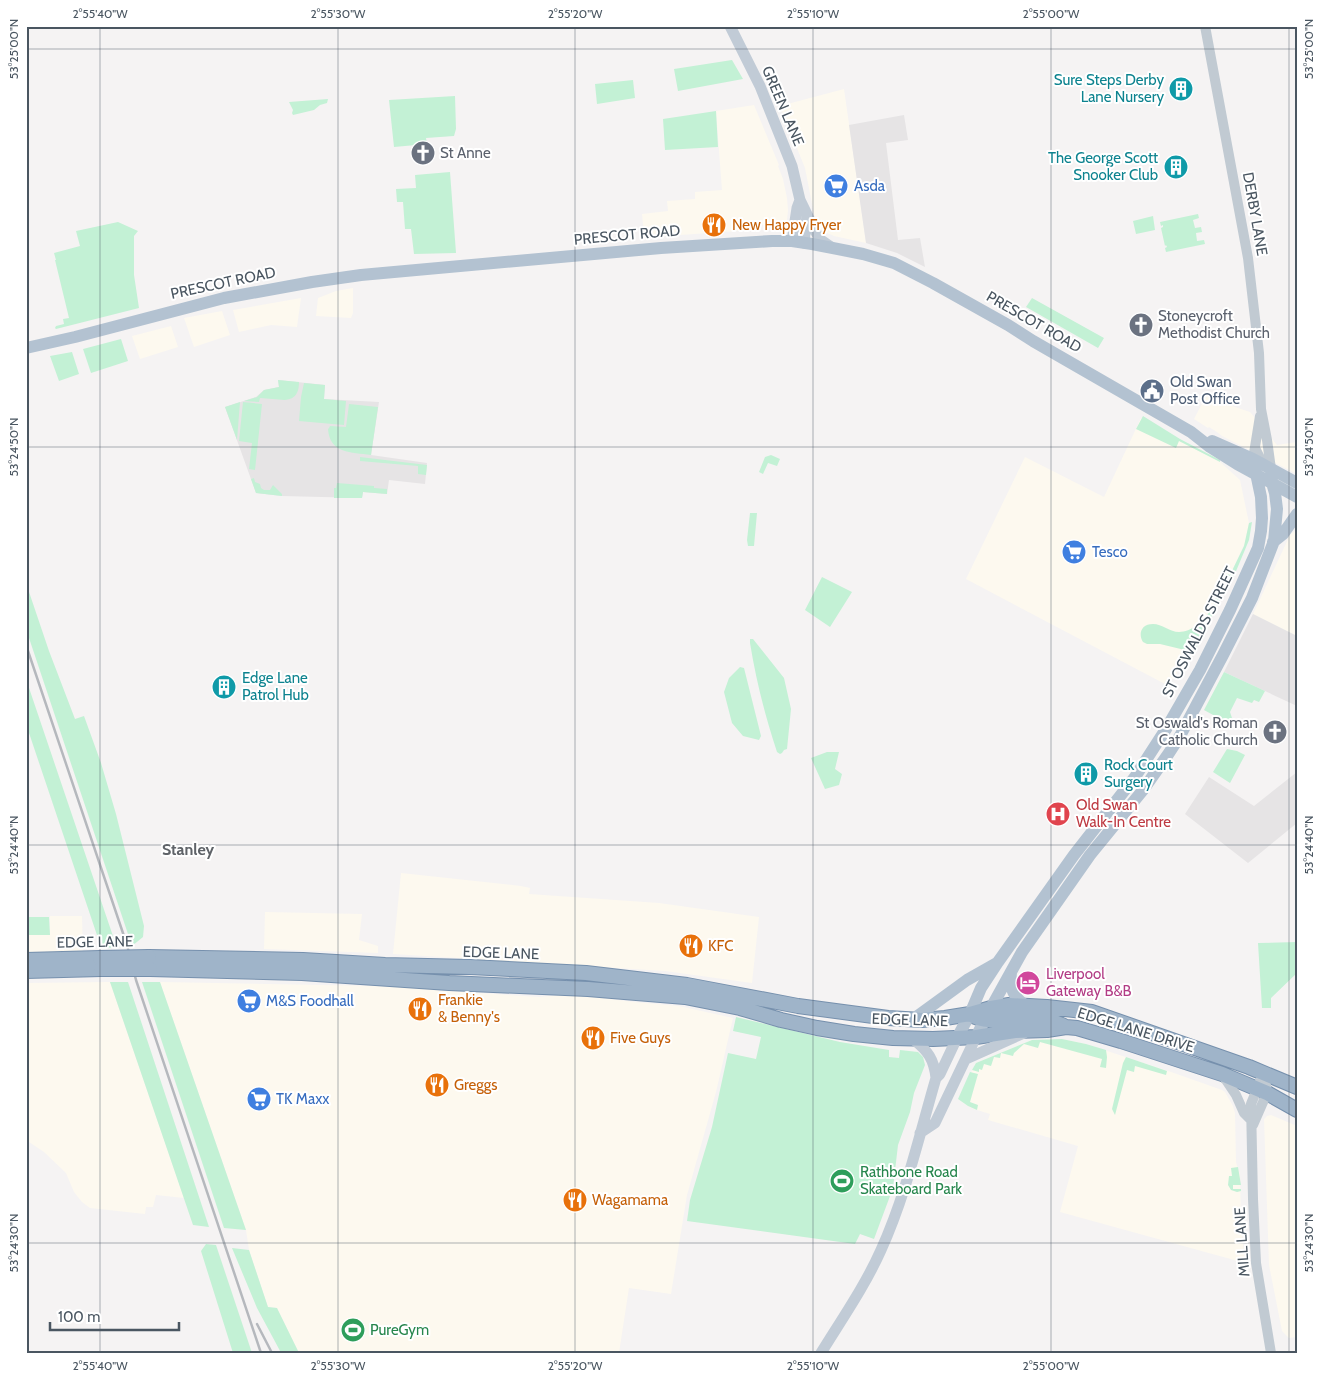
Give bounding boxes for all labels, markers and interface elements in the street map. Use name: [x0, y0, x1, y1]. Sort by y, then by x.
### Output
text: 2°55'40"W: [72, 6, 128, 21]
text: 2°55'30"W: [311, 6, 366, 21]
text: 2°55'20"W: [548, 6, 603, 21]
text: 2°55'10"W: [787, 6, 840, 21]
text: 2°55'00"W: [1023, 6, 1080, 21]
text: 53°25'00"N: [6, 19, 21, 79]
text: 53°25'00"N: [1301, 19, 1316, 79]
street label: GREEN LANE: [758, 63, 808, 149]
place label: Sure Steps Derby Lane Nursery: [1054, 71, 1164, 106]
building icon: Sure Steps Derby Lane Nursery: [1168, 76, 1194, 102]
church icon: St Anne: [410, 140, 436, 166]
place label: St Anne: [440, 144, 491, 162]
place label: The George Scott Snooker Club: [1048, 149, 1158, 184]
building icon: The George Scott Snooker Club: [1163, 154, 1189, 180]
street label: DERBY LANE: [1239, 171, 1271, 257]
supermarket icon: Asda: [823, 173, 849, 199]
place label: Asda: [854, 177, 886, 195]
restaurant icon: New Happy Fryer: [701, 212, 727, 238]
place label: New Happy Fryer: [732, 216, 841, 234]
street label: PRESCOT ROAD: [573, 221, 681, 249]
street label: PRESCOT ROAD: [169, 263, 277, 303]
street label: PRESCOT ROAD: [983, 287, 1085, 357]
place label: Stoneycroft Methodist Church: [1158, 307, 1270, 342]
church icon: Stoneycroft Methodist Church: [1128, 312, 1154, 338]
place label: Old Swan Post Office: [1170, 373, 1241, 408]
public building icon: Old Swan Post Office: [1139, 378, 1165, 404]
text: 53°24'50"N: [6, 418, 21, 476]
text: 53°24'50"N: [1301, 418, 1316, 476]
supermarket icon: Tesco: [1061, 539, 1087, 565]
place label: Tesco: [1092, 543, 1128, 561]
street label: ST OSWALDS STREET: [1158, 564, 1240, 700]
place label: Edge Lane Patrol Hub: [242, 669, 309, 704]
building icon: Edge Lane Patrol Hub: [211, 674, 237, 700]
place label: St Oswald's Roman Catholic Church: [1136, 714, 1258, 749]
church icon: St Oswald's Roman Catholic Church: [1262, 719, 1288, 745]
place label: Rock Court Surgery: [1104, 756, 1173, 791]
building icon: Rock Court Surgery: [1073, 761, 1099, 787]
place label: Old Swan Walk-In Centre: [1076, 796, 1171, 831]
hospital icon: Old Swan Walk-In Centre: [1045, 801, 1071, 827]
text: 53°24'40"N: [6, 815, 21, 875]
text: 53°24'40"N: [1301, 815, 1316, 875]
district label: Stanley: [162, 840, 215, 859]
street label: EDGE LANE: [57, 932, 133, 952]
restaurant icon: KFC: [678, 933, 704, 959]
place label: KFC: [708, 937, 733, 955]
street label: EDGE LANE: [462, 943, 540, 963]
place label: Liverpool Gateway B&B: [1046, 965, 1132, 1000]
hotel icon: Liverpool Gateway B&B: [1015, 970, 1041, 996]
supermarket icon: M&S Foodhall: [236, 988, 262, 1014]
place label: Frankie & Benny's: [438, 991, 500, 1026]
place label: M&S Foodhall: [266, 992, 354, 1010]
restaurant icon: Frankie & Benny's: [407, 996, 433, 1022]
street label: EDGE LANE DRIVE: [1075, 1004, 1197, 1056]
street label: EDGE LANE: [871, 1010, 949, 1030]
restaurant icon: Five Guys: [580, 1025, 606, 1051]
place label: Five Guys: [610, 1029, 671, 1047]
restaurant icon: Greggs: [424, 1072, 450, 1098]
place label: Greggs: [454, 1076, 497, 1094]
supermarket icon: TK Maxx: [246, 1086, 272, 1112]
place label: TK Maxx: [276, 1090, 329, 1108]
place label: Rathbone Road Skateboard Park: [860, 1163, 962, 1198]
sports icon: Rathbone Road Skateboard Park: [829, 1168, 855, 1194]
restaurant icon: Wagamama: [562, 1187, 588, 1213]
place label: Wagamama: [592, 1191, 669, 1209]
street label: MILL LANE: [1231, 1206, 1253, 1278]
text: 53°24'30"N: [6, 1214, 21, 1272]
text: 53°24'30"N: [1301, 1214, 1316, 1272]
scale bar: [50, 1299, 179, 1331]
text: 100 m: [58, 1308, 100, 1326]
sports icon: PureGym: [340, 1317, 366, 1343]
place label: PureGym: [370, 1321, 429, 1339]
text: 2°55'40"W: [72, 1358, 128, 1373]
text: 2°55'30"W: [311, 1358, 366, 1373]
text: 2°55'20"W: [548, 1358, 603, 1373]
text: 2°55'10"W: [787, 1358, 840, 1373]
text: 2°55'00"W: [1023, 1358, 1080, 1373]

